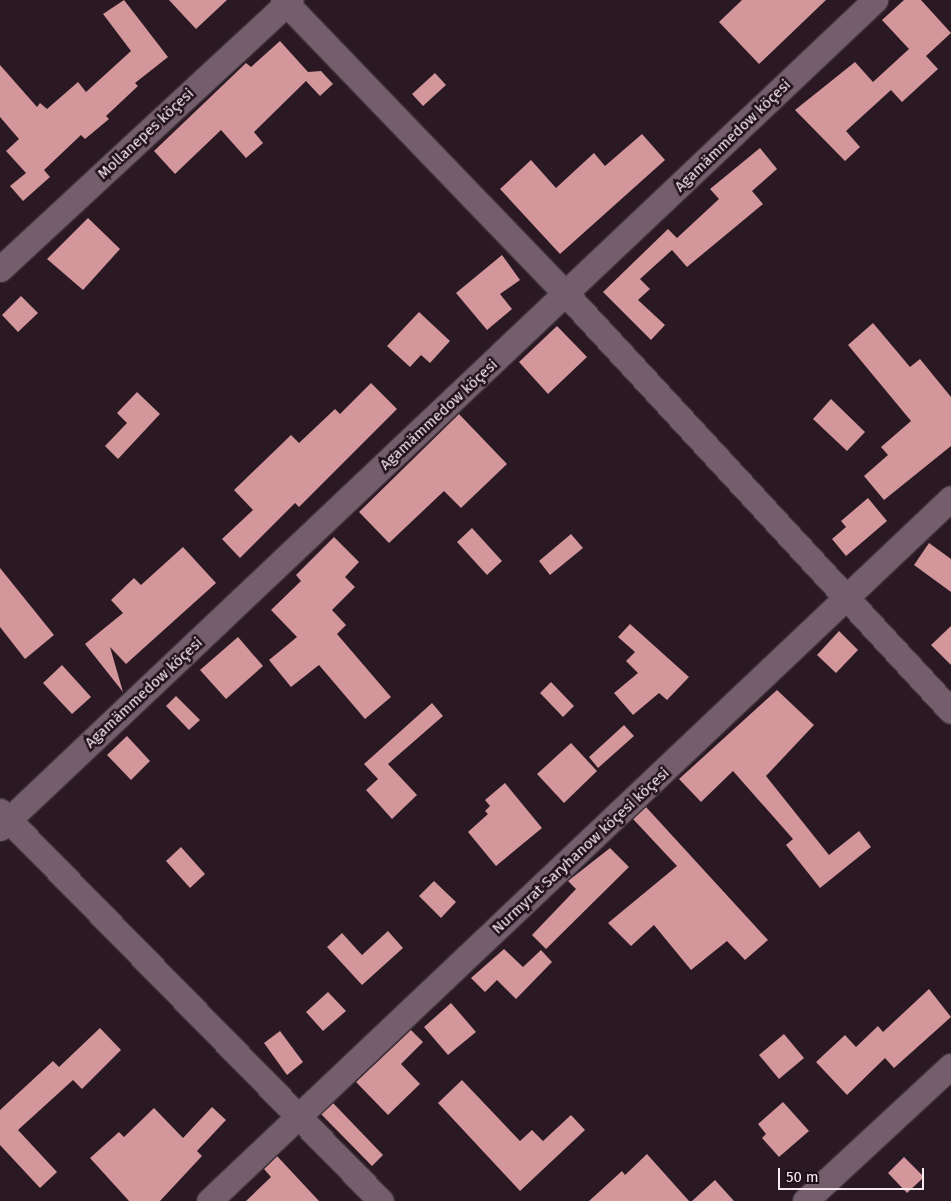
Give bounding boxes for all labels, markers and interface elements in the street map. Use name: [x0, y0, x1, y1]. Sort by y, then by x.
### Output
street label: Agamämmedow köçesi: [671, 76, 795, 196]
street label: Mollanepes köçesi: [94, 85, 198, 183]
street label: Agamämmedow köçesi: [376, 356, 502, 474]
street label: Agamämmedow köçesi: [81, 634, 207, 752]
street label: Nurmyrat Saryhanow köçesi köçesi: [489, 764, 673, 938]
scale bar: [781, 1158, 927, 1190]
text: 50 m: [786, 1168, 819, 1186]

